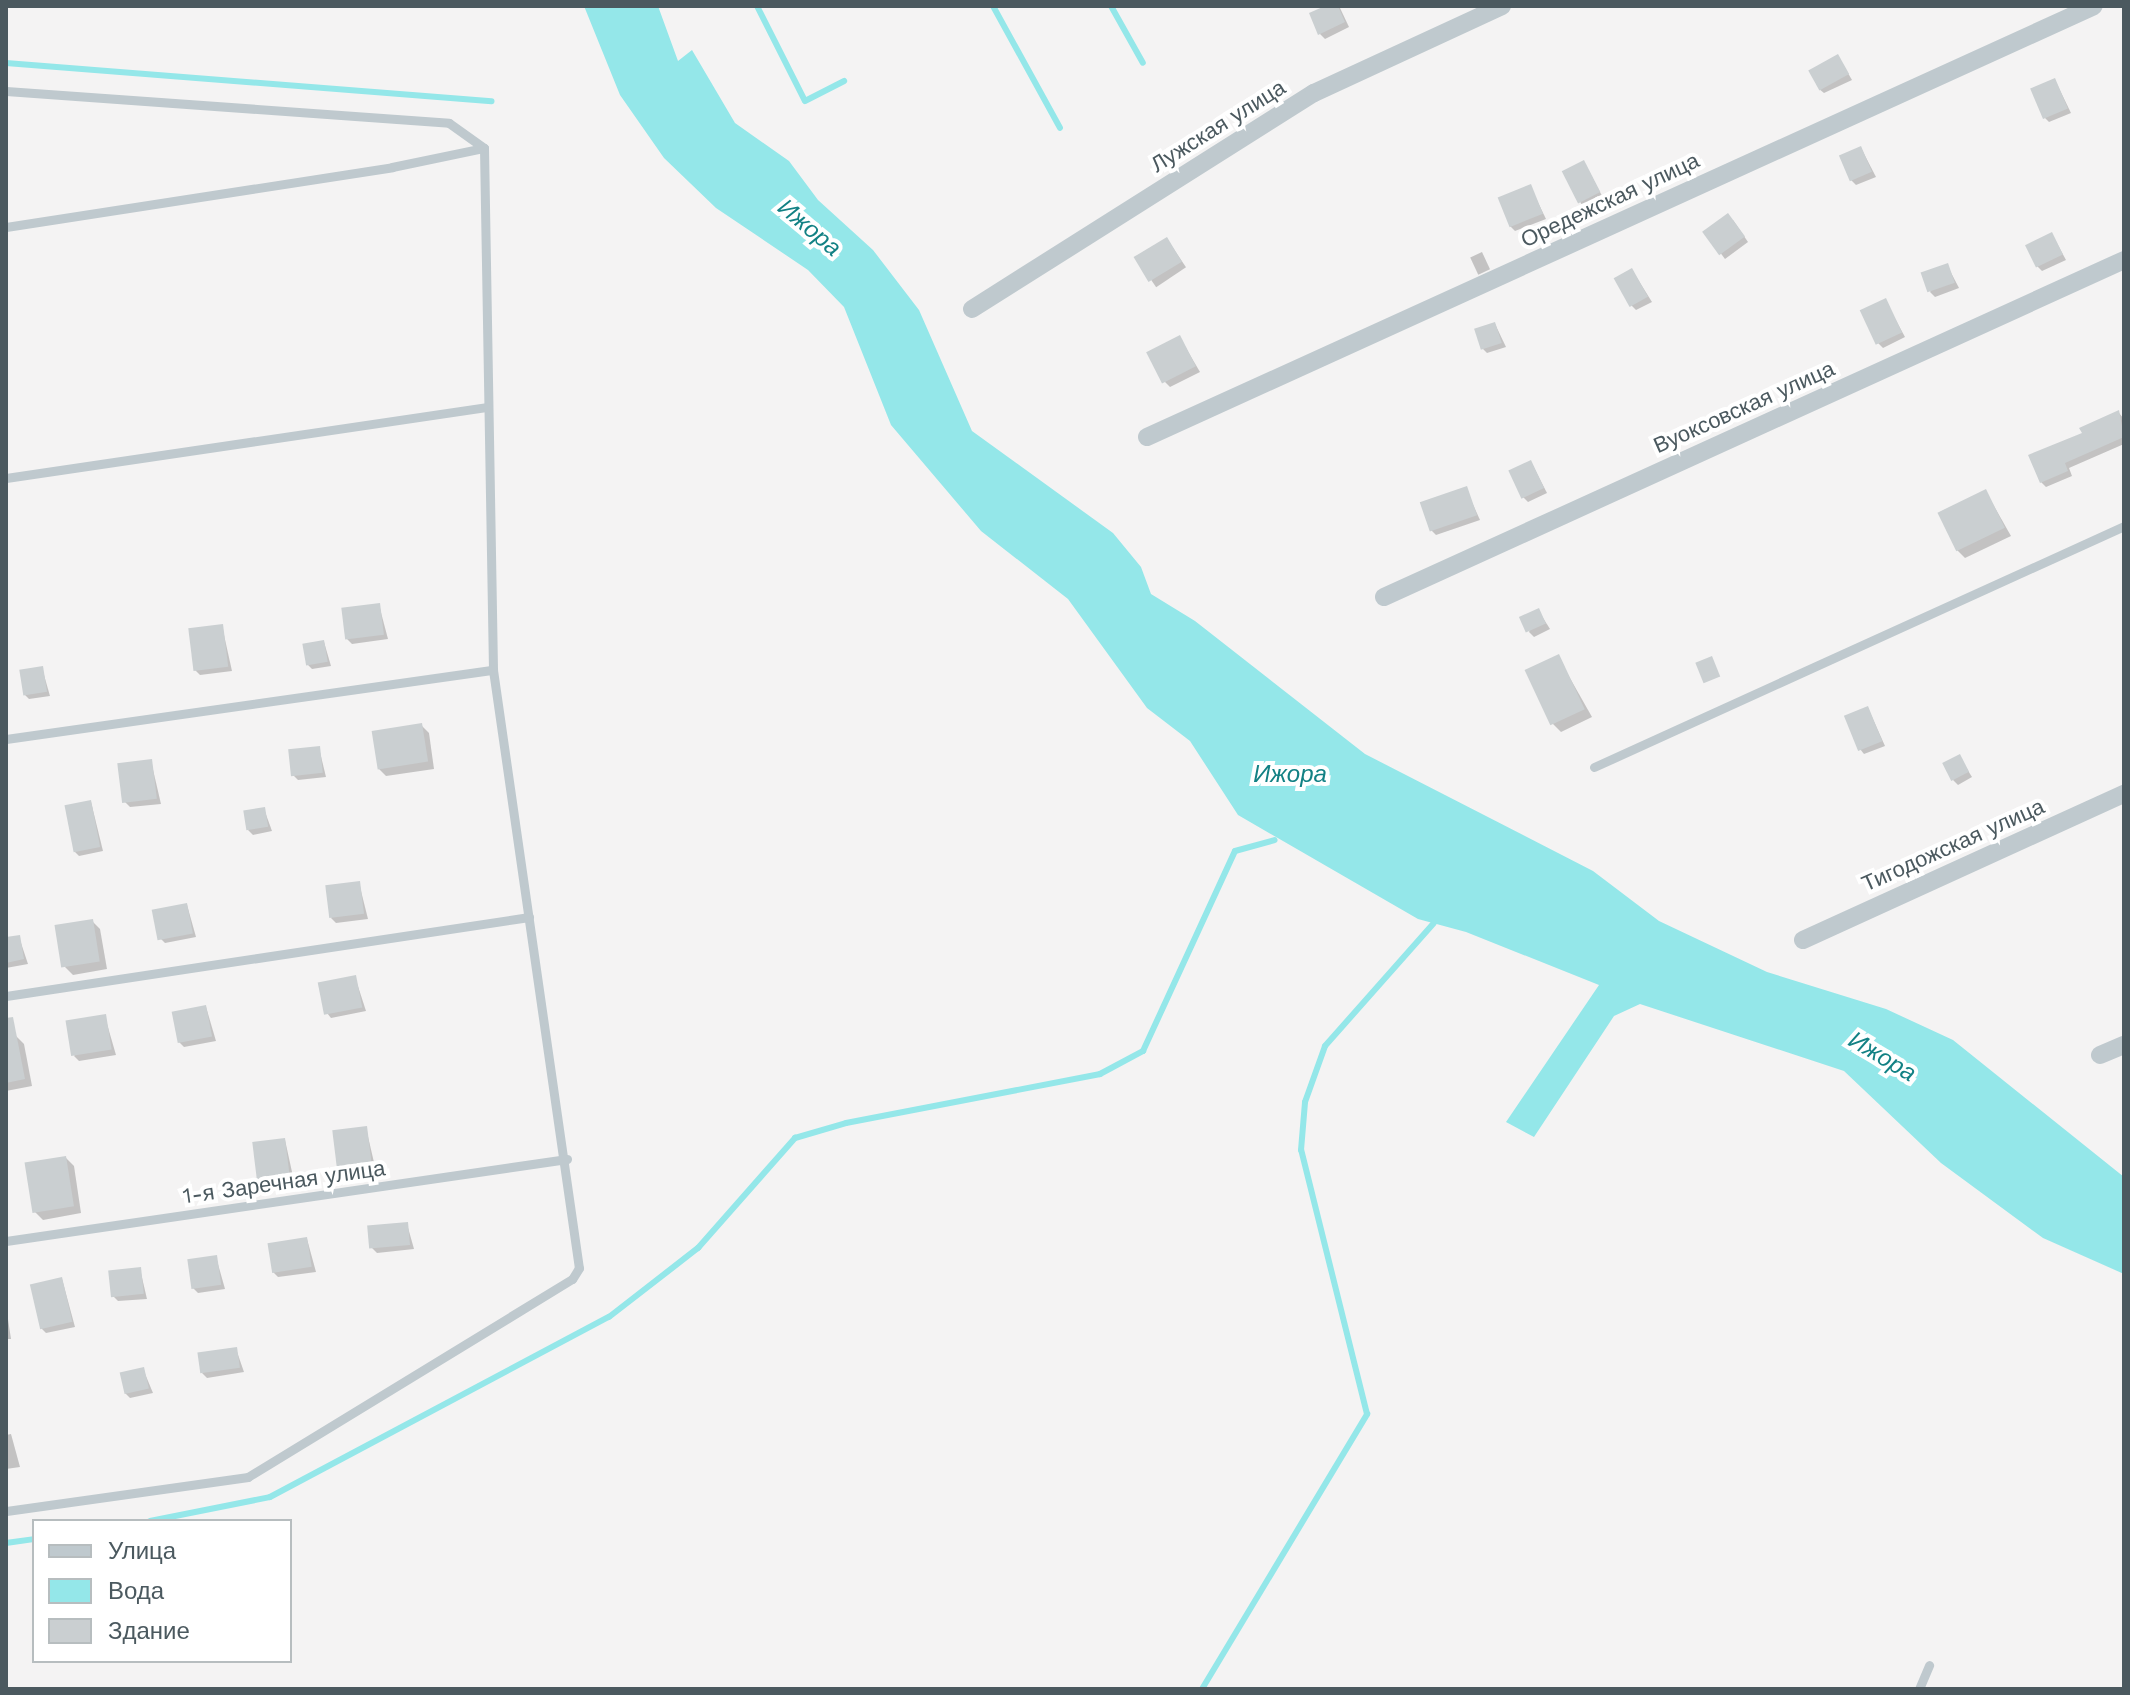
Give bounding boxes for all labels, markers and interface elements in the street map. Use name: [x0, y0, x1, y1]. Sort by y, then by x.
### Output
street label: Лужская улица: [1146, 74, 1290, 178]
street label: Оредежская улица: [1517, 147, 1703, 253]
water label: Ижора: [772, 193, 846, 263]
street label: Вуоксовская улица: [1649, 355, 1839, 459]
water label: Ижора: [1253, 761, 1327, 789]
street label: Тигодожская улица: [1858, 793, 2048, 897]
water label: Ижора: [1843, 1026, 1921, 1088]
street label: 1-я Заречная улица: [181, 1155, 387, 1209]
legend: [32, 1519, 292, 1663]
text: Улица: [108, 1537, 176, 1565]
text: Вода: [108, 1577, 164, 1605]
text: Здание: [108, 1617, 190, 1645]

